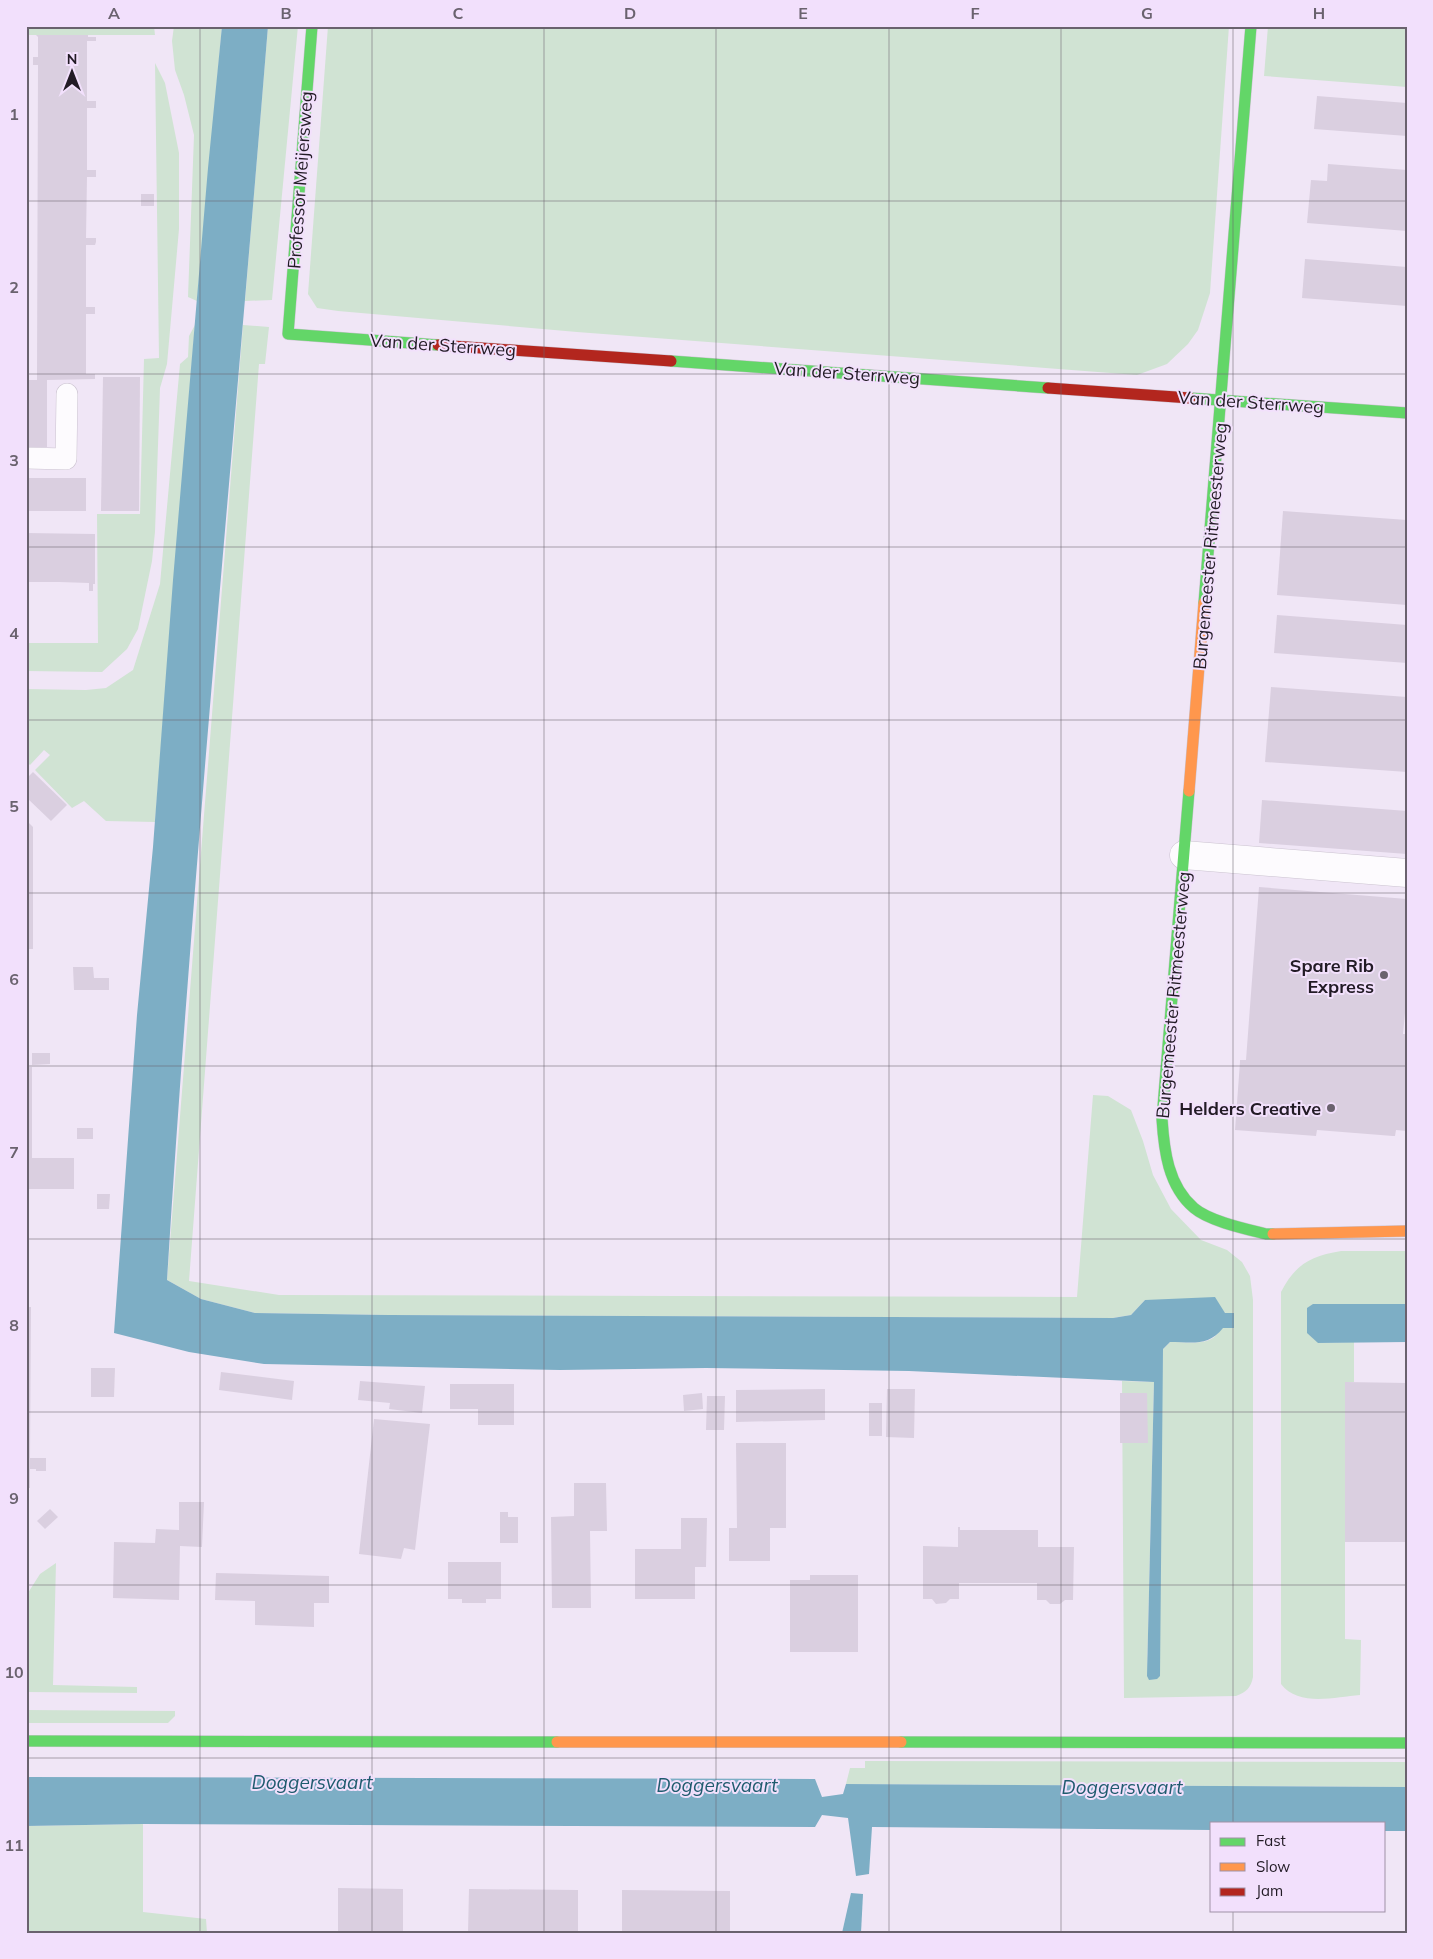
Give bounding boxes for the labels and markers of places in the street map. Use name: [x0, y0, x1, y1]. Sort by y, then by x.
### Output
place label: Spare Rib Express: [1290, 954, 1374, 998]
marker: Spare Rib Express: [1378, 969, 1390, 981]
place label: Helders Creative: [1179, 1097, 1321, 1120]
marker: Helders Creative: [1325, 1102, 1337, 1114]

